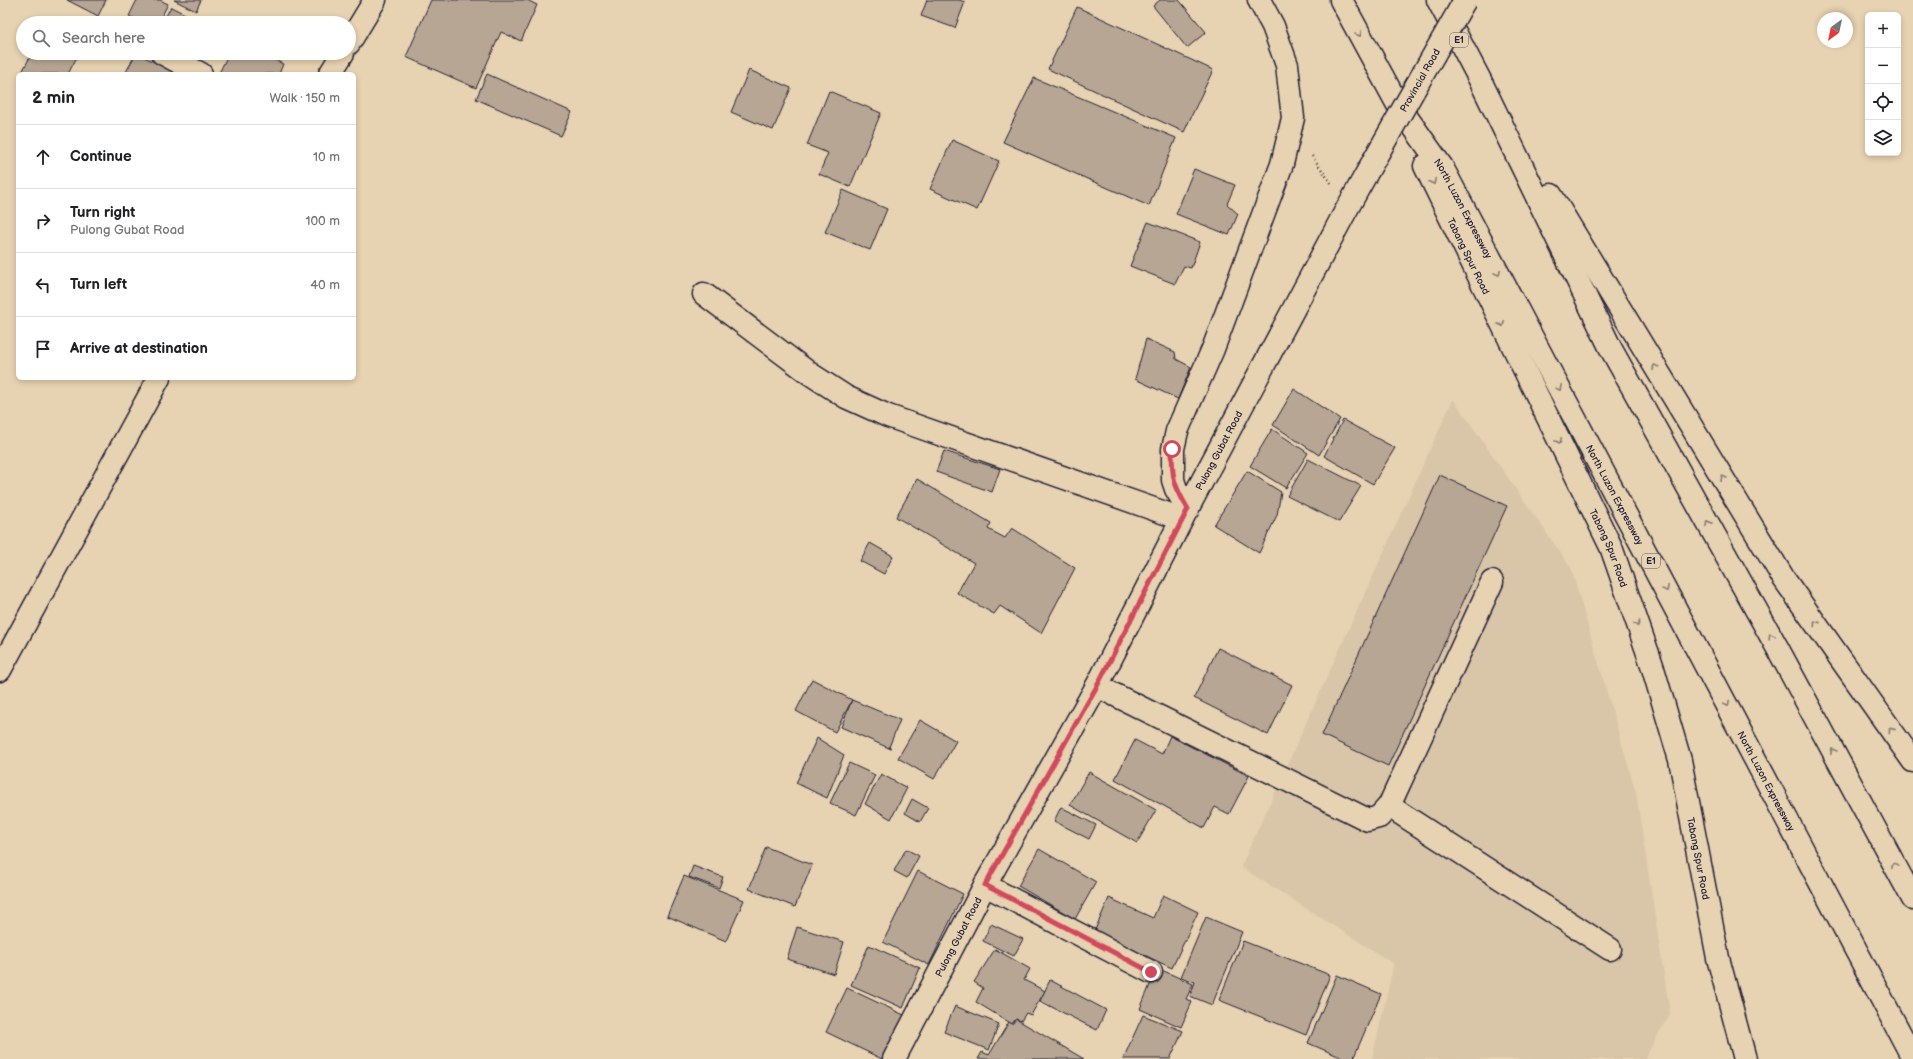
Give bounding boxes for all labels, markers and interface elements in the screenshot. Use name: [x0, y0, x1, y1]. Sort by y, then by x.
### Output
north arrow: [1817, 12, 1853, 48]
map controls: [1865, 12, 1901, 156]
button: +: [1865, 12, 1901, 48]
search box: [16, 16, 356, 60]
icon: search: [30, 27, 52, 49]
text: Search here: [62, 29, 145, 48]
one-way arrow: [1354, 30, 1362, 38]
road number: E1: [1450, 33, 1468, 47]
street label: Provincial Road: [1398, 47, 1443, 114]
button: −: [1865, 48, 1901, 84]
button: locate: [1865, 84, 1901, 120]
text: 2 min: [32, 88, 75, 108]
text: Walk · 150 m: [269, 90, 340, 106]
button: layers: [1865, 120, 1901, 156]
icon: ahead: [32, 146, 54, 168]
text: Continue: [70, 147, 132, 166]
text: 10 m: [313, 149, 340, 165]
street label: North Luzon Expressway: [1431, 157, 1494, 261]
one-way arrow: [1428, 178, 1436, 185]
text: Turn right: [70, 203, 135, 222]
icon: right: [32, 210, 54, 232]
text: 100 m: [305, 213, 340, 229]
street label: Tabang Spur Road: [1444, 216, 1492, 297]
text: Pulong Gubat Road: [70, 222, 185, 238]
one-way arrow: [1494, 269, 1501, 276]
icon: left: [32, 274, 54, 296]
text: Turn left: [70, 275, 127, 294]
text: 40 m: [310, 277, 340, 293]
one-way arrow: [1497, 320, 1505, 327]
icon: arrive: [32, 338, 54, 360]
text: Arrive at destination: [70, 339, 208, 358]
one-way arrow: [1653, 364, 1660, 371]
one-way arrow: [1554, 384, 1562, 391]
street label: Pulong Gubat Road: [1193, 409, 1246, 492]
one-way arrow: [1554, 436, 1562, 444]
route start: [1163, 440, 1181, 458]
street label: North Luzon Expressway: [1583, 443, 1646, 548]
one-way arrow: [1721, 476, 1728, 483]
street label: Tabang Spur Road: [1586, 507, 1630, 589]
one-way arrow: [1705, 520, 1712, 527]
road number: E1: [1642, 554, 1660, 568]
one-way arrow: [1661, 585, 1669, 593]
one-way arrow: [1633, 621, 1641, 628]
one-way arrow: [1814, 621, 1821, 628]
one-way arrow: [1768, 633, 1775, 640]
one-way arrow: [1722, 700, 1730, 707]
one-way arrow: [1888, 727, 1895, 734]
street label: North Luzon Expressway: [1734, 729, 1797, 834]
one-way arrow: [1830, 747, 1837, 755]
street label: Tabang Spur Road: [1684, 816, 1712, 901]
one-way arrow: [1892, 862, 1899, 869]
street label: Pulong Gubat Road: [933, 895, 985, 979]
route end: [1142, 963, 1160, 981]

